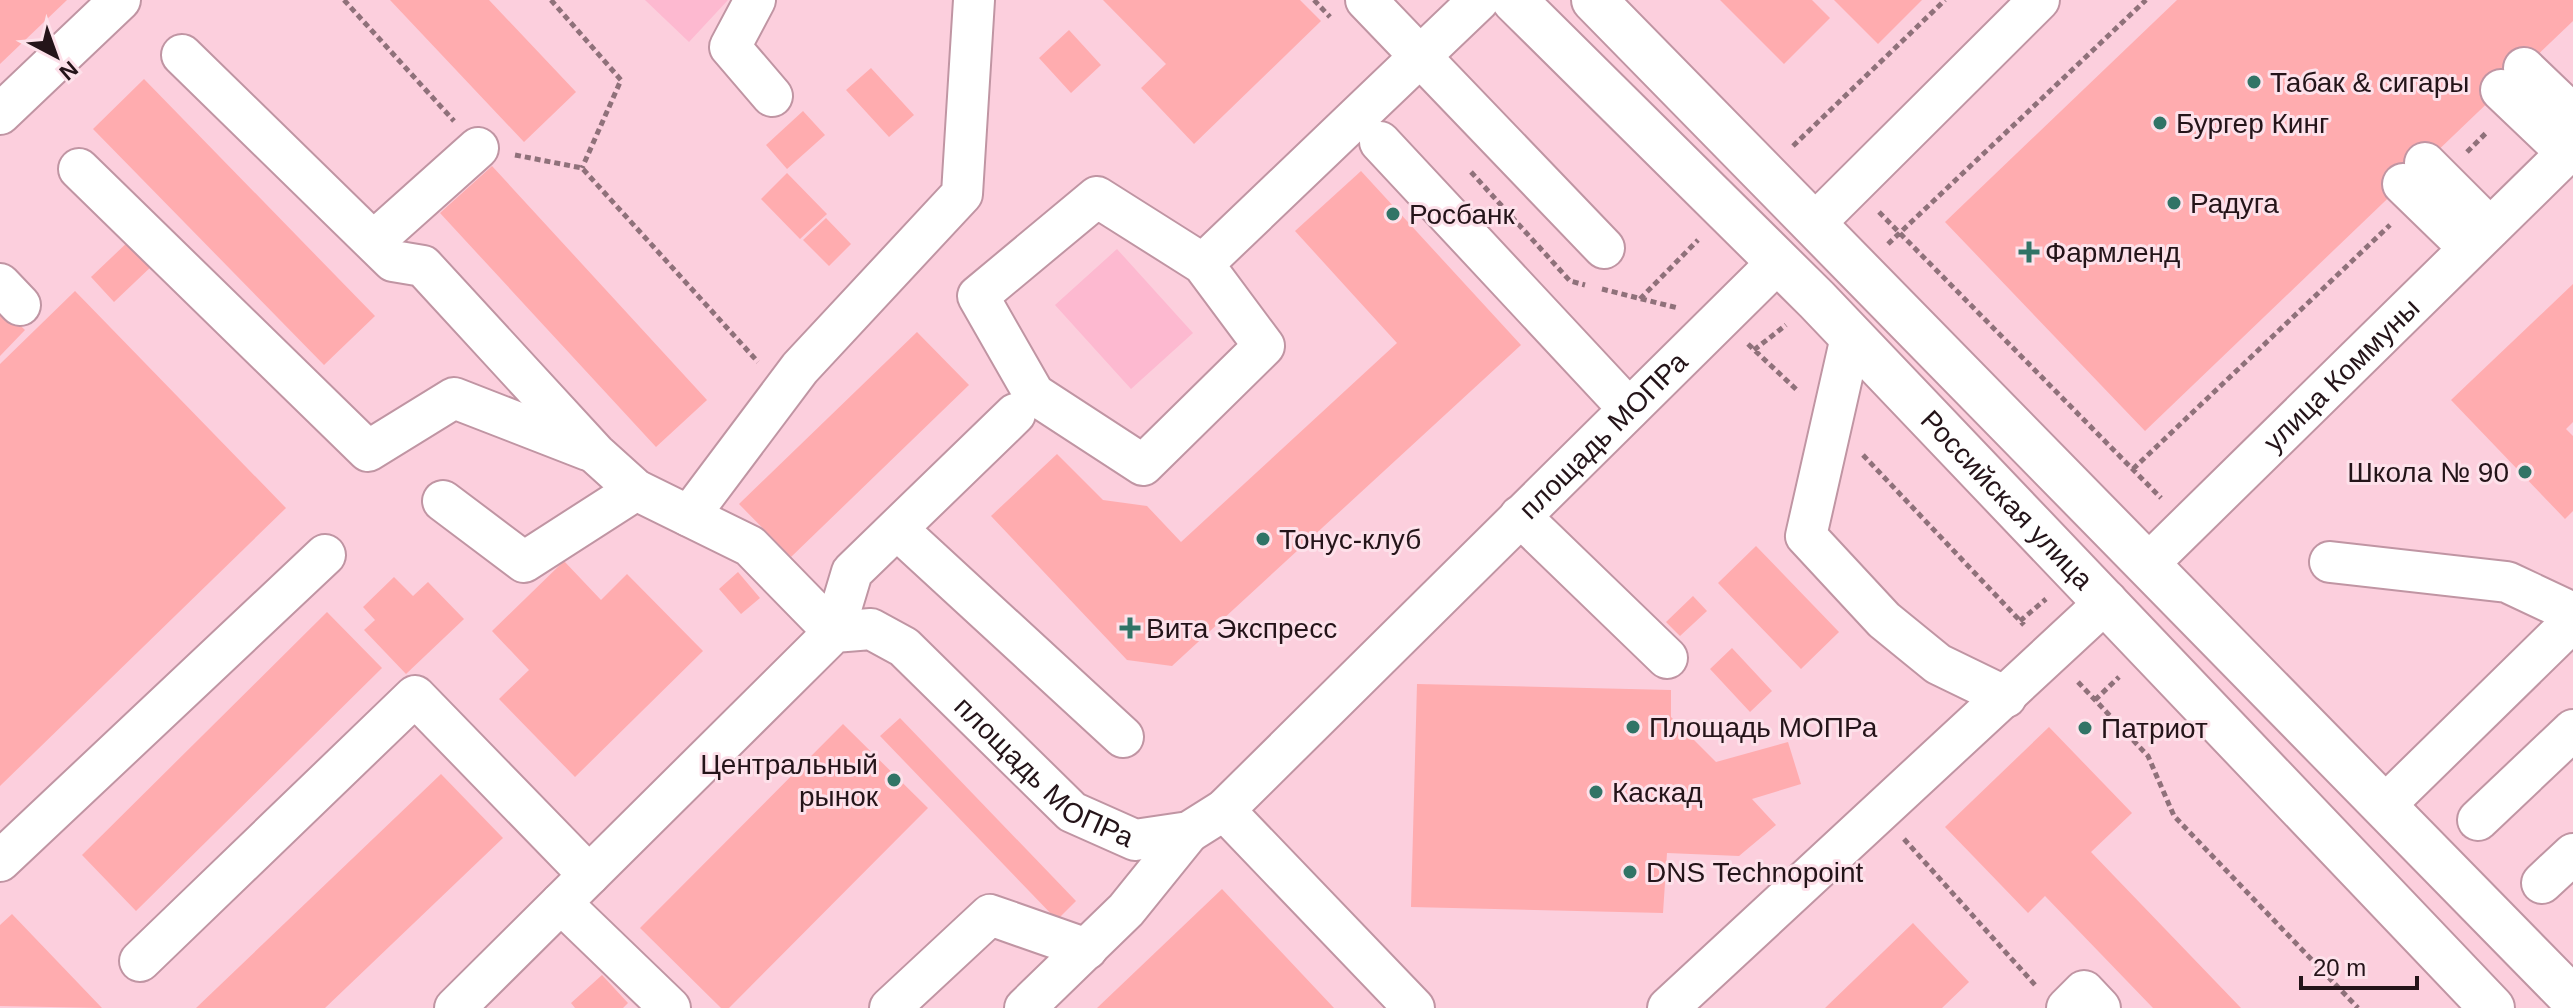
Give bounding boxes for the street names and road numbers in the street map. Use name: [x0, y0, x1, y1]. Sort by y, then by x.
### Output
street label: улица Коммуны: [2257, 292, 2426, 458]
street label: площадь МОПРа: [1513, 346, 1694, 525]
street label: Российская улица: [1915, 404, 2099, 596]
street label: площадь МОПРа: [948, 691, 1138, 853]

